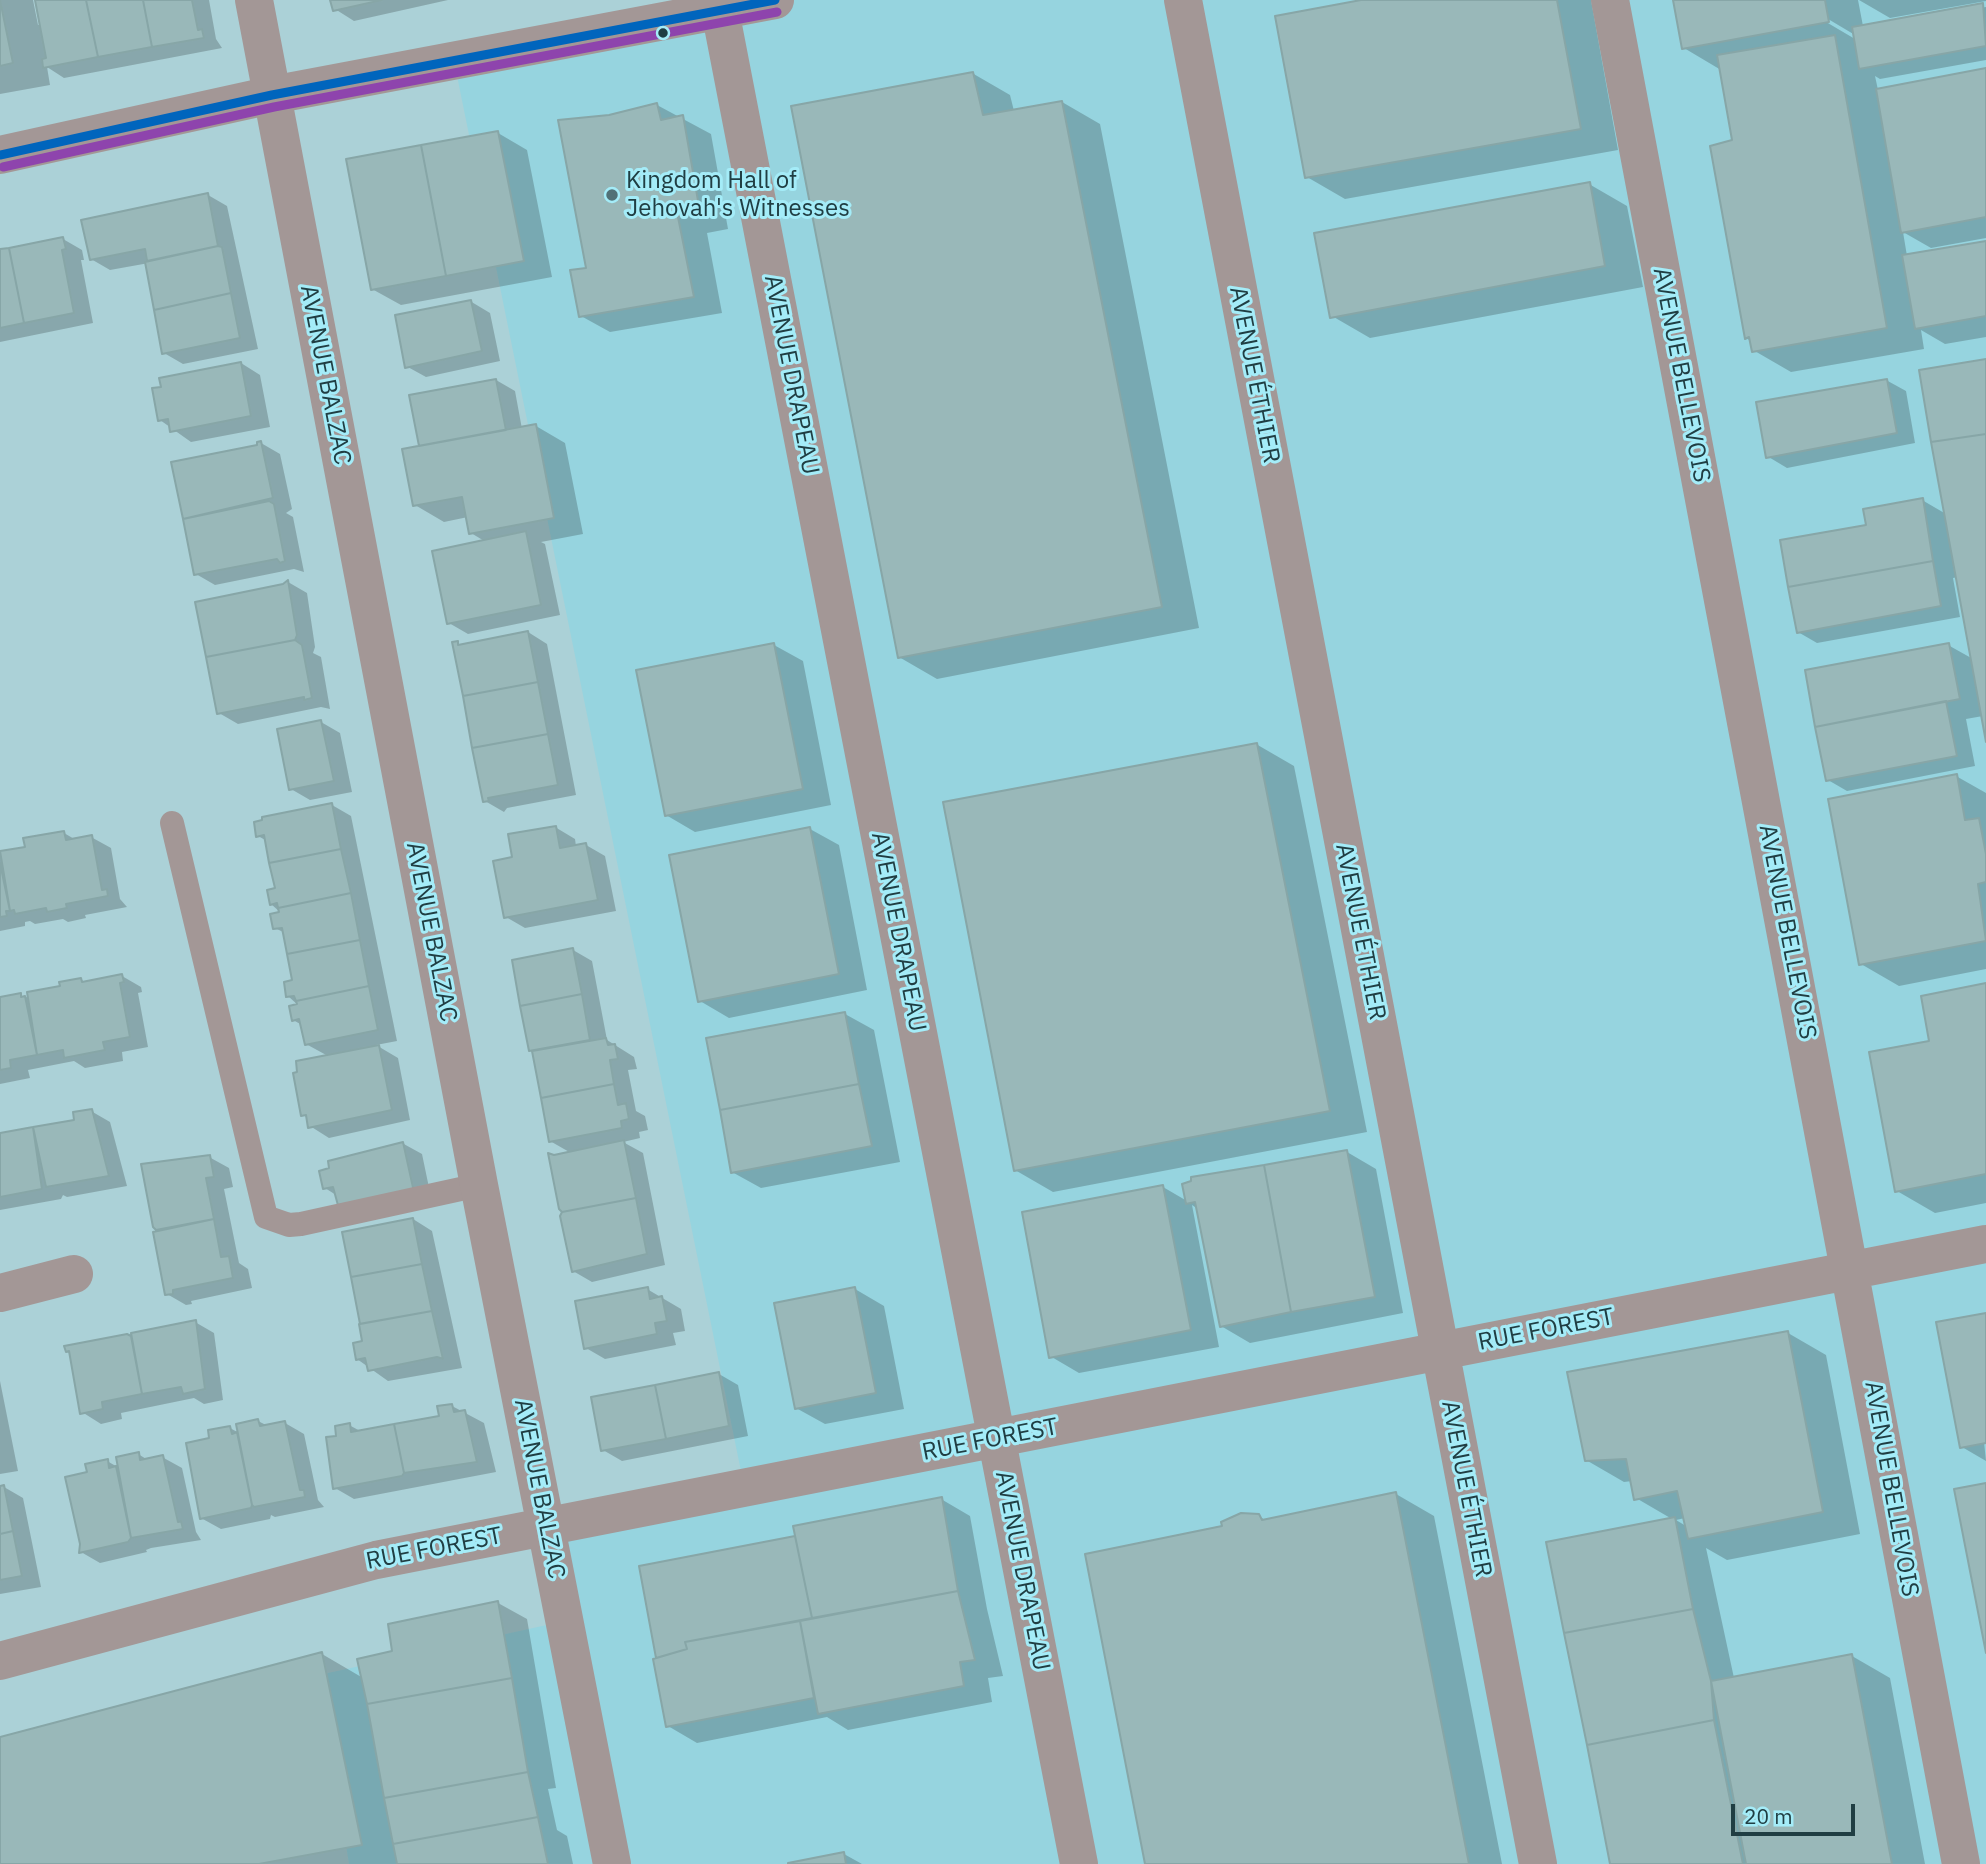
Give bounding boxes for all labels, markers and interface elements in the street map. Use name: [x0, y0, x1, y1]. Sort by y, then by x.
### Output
unlabelled marker: [656, 26, 670, 40]
place label: Kingdom Hall of Jehovah's Witnesses: [626, 167, 850, 223]
marker: Kingdom Hall of Jehovah's Witnesses: [604, 187, 620, 203]
street label: AVENUE BELLEVOIS: [1646, 265, 1716, 485]
street label: AVENUE DRAPEAU: [758, 273, 824, 477]
street label: AVENUE BALZAC: [293, 283, 357, 467]
street label: AVENUE ÉTHIER: [1223, 284, 1285, 466]
street label: AVENUE BELLEVOIS: [1752, 822, 1822, 1042]
street label: AVENUE DRAPEAU: [865, 830, 931, 1034]
street label: AVENUE BALZAC: [399, 840, 463, 1024]
street label: AVENUE ÉTHIER: [1329, 841, 1391, 1023]
street label: RUE FOREST: [1476, 1303, 1616, 1357]
street label: AVENUE BELLEVOIS: [1858, 1379, 1924, 1599]
street label: AVENUE BALZAC: [507, 1397, 571, 1581]
street label: AVENUE ÉTHIER: [1435, 1398, 1497, 1580]
street label: RUE FOREST: [920, 1413, 1060, 1467]
street label: AVENUE DRAPEAU: [989, 1469, 1055, 1673]
street label: RUE FOREST: [364, 1522, 504, 1576]
scale bar: [1734, 1790, 1858, 1834]
text: 20 m: [1744, 1802, 1793, 1830]

